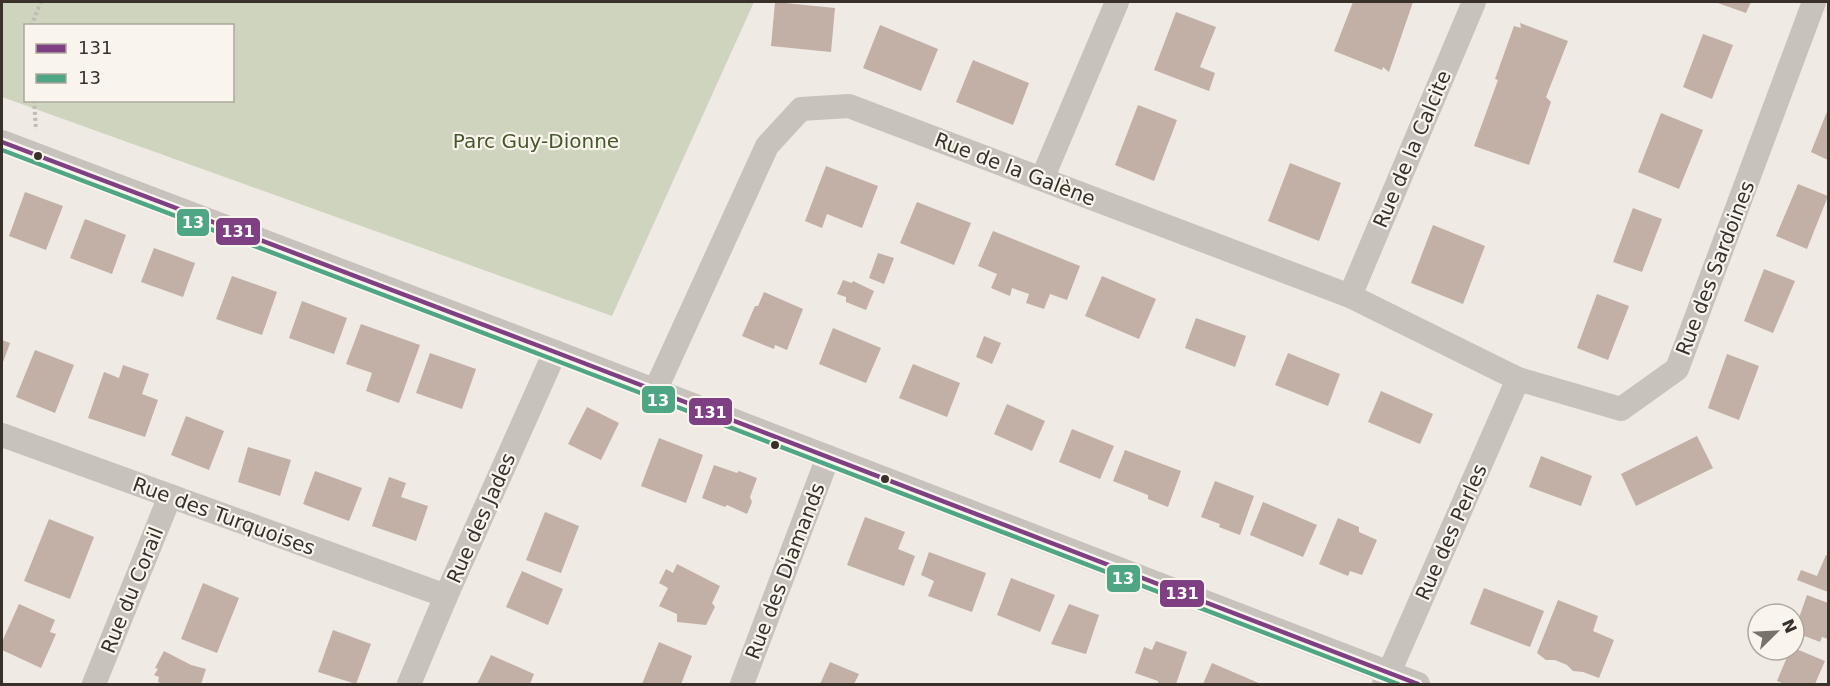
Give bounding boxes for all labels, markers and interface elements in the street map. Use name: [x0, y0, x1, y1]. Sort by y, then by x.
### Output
legend: [24, 24, 234, 102]
text: 131: [78, 37, 112, 58]
text: 13: [78, 67, 101, 88]
street label: Rue de la Calcite: [1368, 67, 1456, 231]
street label: Rue de la Galène: [931, 127, 1099, 211]
park label: Parc Guy-Dionne: [453, 129, 619, 153]
unlabelled marker: [32, 150, 44, 162]
street label: Rue des Sardoines: [1671, 177, 1759, 359]
line badge: 13: [176, 208, 210, 237]
text: 13: [182, 213, 204, 232]
line badge: 131: [215, 217, 261, 246]
text: 131: [221, 222, 255, 241]
line badge: 13: [641, 385, 676, 414]
text: 13: [647, 391, 669, 410]
line badge: 131: [688, 397, 733, 426]
text: 131: [693, 403, 727, 422]
unlabelled marker: [769, 439, 781, 451]
street label: Rue des Jades: [442, 449, 520, 587]
street label: Rue des Perles: [1410, 460, 1492, 604]
street label: Rue des Turquoises: [130, 472, 318, 560]
unlabelled marker: [879, 473, 891, 485]
street label: Rue des Diamands: [740, 479, 830, 663]
street label: Rue du Corail: [96, 523, 168, 657]
line badge: 13: [1106, 564, 1141, 593]
text: 13: [1112, 569, 1134, 588]
line badge: 131: [1159, 579, 1205, 608]
text: 131: [1165, 584, 1199, 603]
north arrow: [1746, 602, 1806, 662]
text: N: [1778, 616, 1801, 636]

